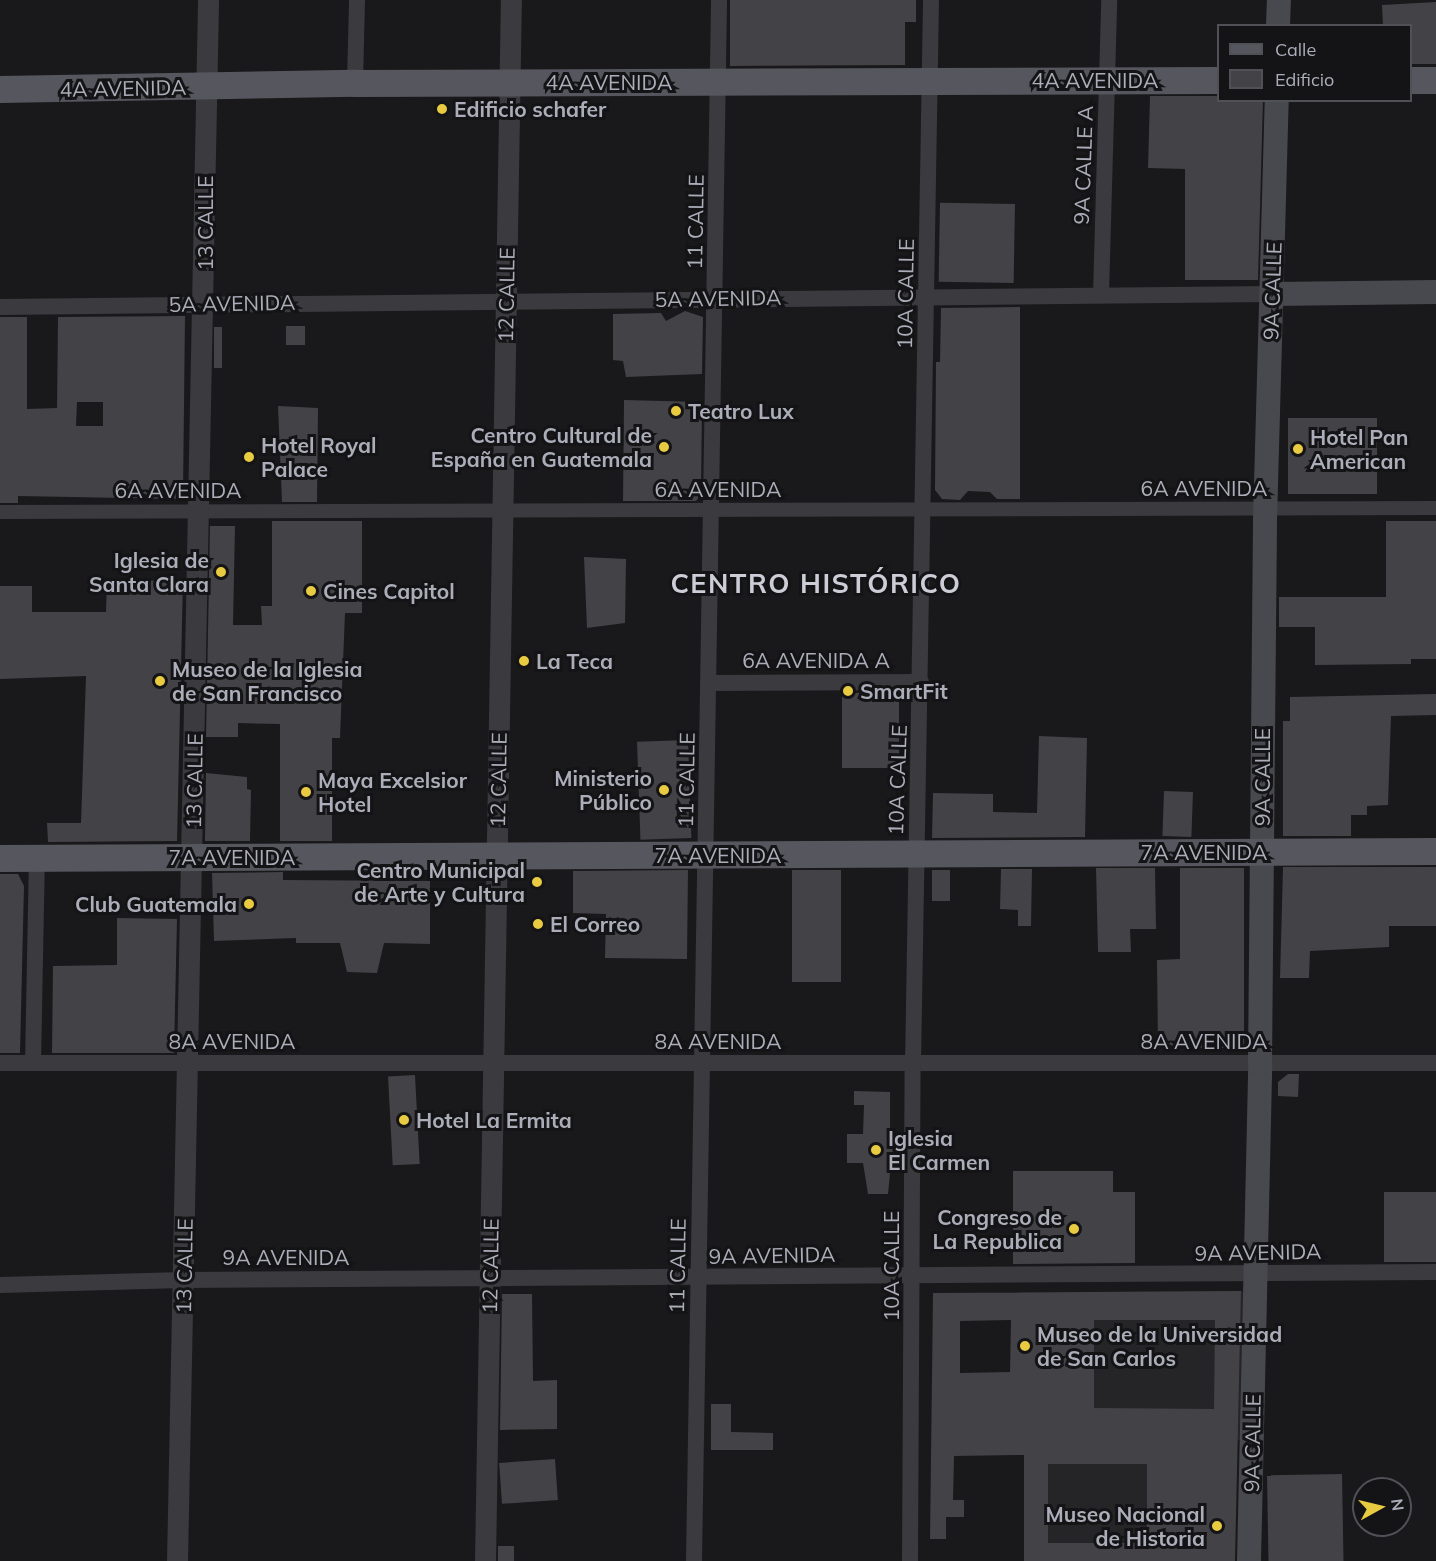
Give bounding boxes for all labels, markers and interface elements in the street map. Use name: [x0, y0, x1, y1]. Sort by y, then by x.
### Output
legend: [1217, 24, 1412, 102]
text: Calle: [1275, 38, 1316, 61]
street label: 4A AVENIDA: [1032, 67, 1158, 93]
text: Edificio: [1275, 68, 1334, 91]
street label: 4A AVENIDA: [546, 69, 672, 95]
street label: 4A AVENIDA: [59, 74, 187, 102]
place label: Edificio schafer: [454, 96, 606, 122]
marker: Edificio schafer: [435, 102, 449, 116]
street label: 9A CALLE A: [1068, 105, 1098, 225]
street label: 11 CALLE: [682, 174, 708, 270]
street label: 13 CALLE: [192, 175, 218, 271]
street label: 10A CALLE: [891, 238, 919, 350]
street label: 9A CALLE: [1258, 241, 1286, 341]
street label: 12 CALLE: [493, 247, 519, 343]
street label: 5A AVENIDA: [654, 284, 782, 312]
street label: 5A AVENIDA: [168, 289, 296, 317]
place label: Teatro Lux: [688, 398, 794, 424]
marker: Teatro Lux: [669, 404, 683, 418]
place label: Centro Cultural de España en Guatemala: [431, 422, 652, 472]
place label: Hotel Pan American: [1310, 424, 1408, 474]
place label: Hotel Royal Palace: [261, 432, 377, 482]
marker: Centro Cultural de España en Guatemala: [657, 440, 671, 454]
marker: Hotel Pan American: [1291, 442, 1305, 456]
marker: Hotel Royal Palace: [242, 450, 256, 464]
street label: 6A AVENIDA: [1141, 475, 1267, 501]
street label: 6A AVENIDA: [655, 476, 781, 502]
street label: 6A AVENIDA: [115, 477, 241, 503]
place label: Iglesia de Santa Clara: [89, 547, 209, 597]
marker: Iglesia de Santa Clara: [214, 565, 228, 579]
district label: CENTRO HISTÓRICO: [670, 568, 962, 600]
place label: Cines Capitol: [323, 578, 455, 604]
marker: Cines Capitol: [304, 584, 318, 598]
street label: 6A AVENIDA A: [742, 647, 890, 673]
place label: La Teca: [536, 648, 613, 674]
marker: La Teca: [517, 654, 531, 668]
place label: Museo de la Iglesia de San Francisco: [172, 656, 363, 706]
marker: Museo de la Iglesia de San Francisco: [153, 674, 167, 688]
place label: SmartFit: [860, 678, 948, 704]
marker: SmartFit: [841, 684, 855, 698]
street label: 10A CALLE: [882, 724, 912, 836]
street label: 9A CALLE: [1249, 728, 1275, 826]
street label: 12 CALLE: [485, 732, 511, 828]
street label: 11 CALLE: [673, 732, 699, 828]
street label: 13 CALLE: [181, 733, 207, 829]
place label: Ministerio Público: [554, 765, 652, 815]
place label: Maya Excelsior Hotel: [318, 767, 467, 817]
marker: Ministerio Público: [657, 783, 671, 797]
marker: Maya Excelsior Hotel: [299, 785, 313, 799]
street label: 7A AVENIDA: [1141, 839, 1267, 865]
street label: 7A AVENIDA: [655, 842, 781, 868]
street label: 7A AVENIDA: [169, 844, 295, 870]
place label: Centro Municipal de Arte y Cultura: [354, 857, 525, 907]
marker: Centro Municipal de Arte y Cultura: [530, 875, 544, 889]
place label: Club Guatemala: [75, 891, 237, 917]
marker: Club Guatemala: [242, 897, 256, 911]
place label: El Correo: [550, 911, 640, 937]
marker: El Correo: [531, 917, 545, 931]
street label: 8A AVENIDA: [169, 1028, 295, 1054]
street label: 8A AVENIDA: [655, 1028, 781, 1054]
street label: 8A AVENIDA: [1141, 1028, 1267, 1054]
place label: Hotel La Ermita: [416, 1107, 572, 1133]
marker: Hotel La Ermita: [397, 1113, 411, 1127]
place label: Iglesia El Carmen: [888, 1125, 990, 1175]
marker: Iglesia El Carmen: [869, 1143, 883, 1157]
place label: Congreso de La Republica: [932, 1204, 1062, 1254]
street label: 10A CALLE: [878, 1211, 904, 1321]
street label: 13 CALLE: [171, 1218, 197, 1314]
street label: 12 CALLE: [477, 1218, 503, 1314]
street label: 11 CALLE: [664, 1218, 690, 1314]
marker: Congreso de La Republica: [1067, 1222, 1081, 1236]
street label: 9A AVENIDA: [1194, 1238, 1322, 1266]
street label: 9A AVENIDA: [708, 1241, 836, 1269]
street label: 9A AVENIDA: [223, 1244, 349, 1270]
place label: Museo de la Universidad de San Carlos: [1037, 1321, 1282, 1371]
marker: Museo de la Universidad de San Carlos: [1018, 1339, 1032, 1353]
street label: 9A CALLE: [1239, 1394, 1265, 1492]
north arrow: [1352, 1477, 1412, 1537]
text: N: [1387, 1497, 1409, 1512]
place label: Museo Nacional de Historia: [1045, 1501, 1205, 1551]
marker: Museo Nacional de Historia: [1210, 1519, 1224, 1533]

